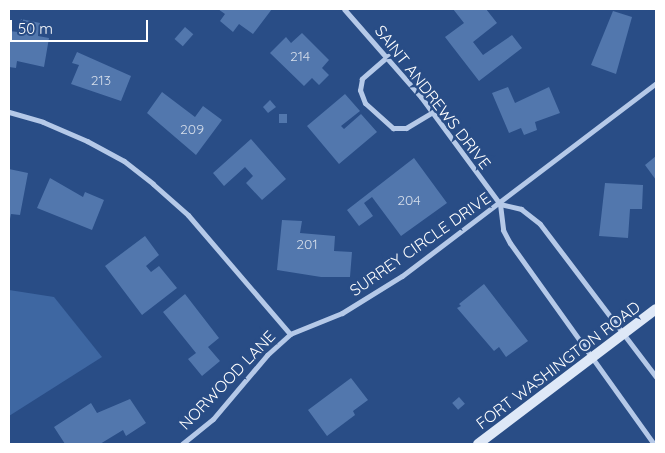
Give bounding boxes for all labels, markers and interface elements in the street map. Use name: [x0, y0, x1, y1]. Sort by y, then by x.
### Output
scale bar: [12, 10, 150, 42]
text: 50 m: [18, 19, 53, 38]
street label: SAINT ANDREWS DRIVE: [371, 21, 495, 173]
house number: 214: [290, 48, 310, 64]
house number: 213: [91, 72, 111, 88]
house number: 209: [180, 121, 204, 137]
street label: SURREY CIRCLE DRIVE: [346, 188, 494, 300]
house number: 204: [397, 192, 421, 208]
house number: 201: [296, 236, 318, 252]
street label: FORT WASHINGTON ROAD: [472, 297, 644, 433]
street label: NORWOOD LANE: [175, 327, 279, 433]

